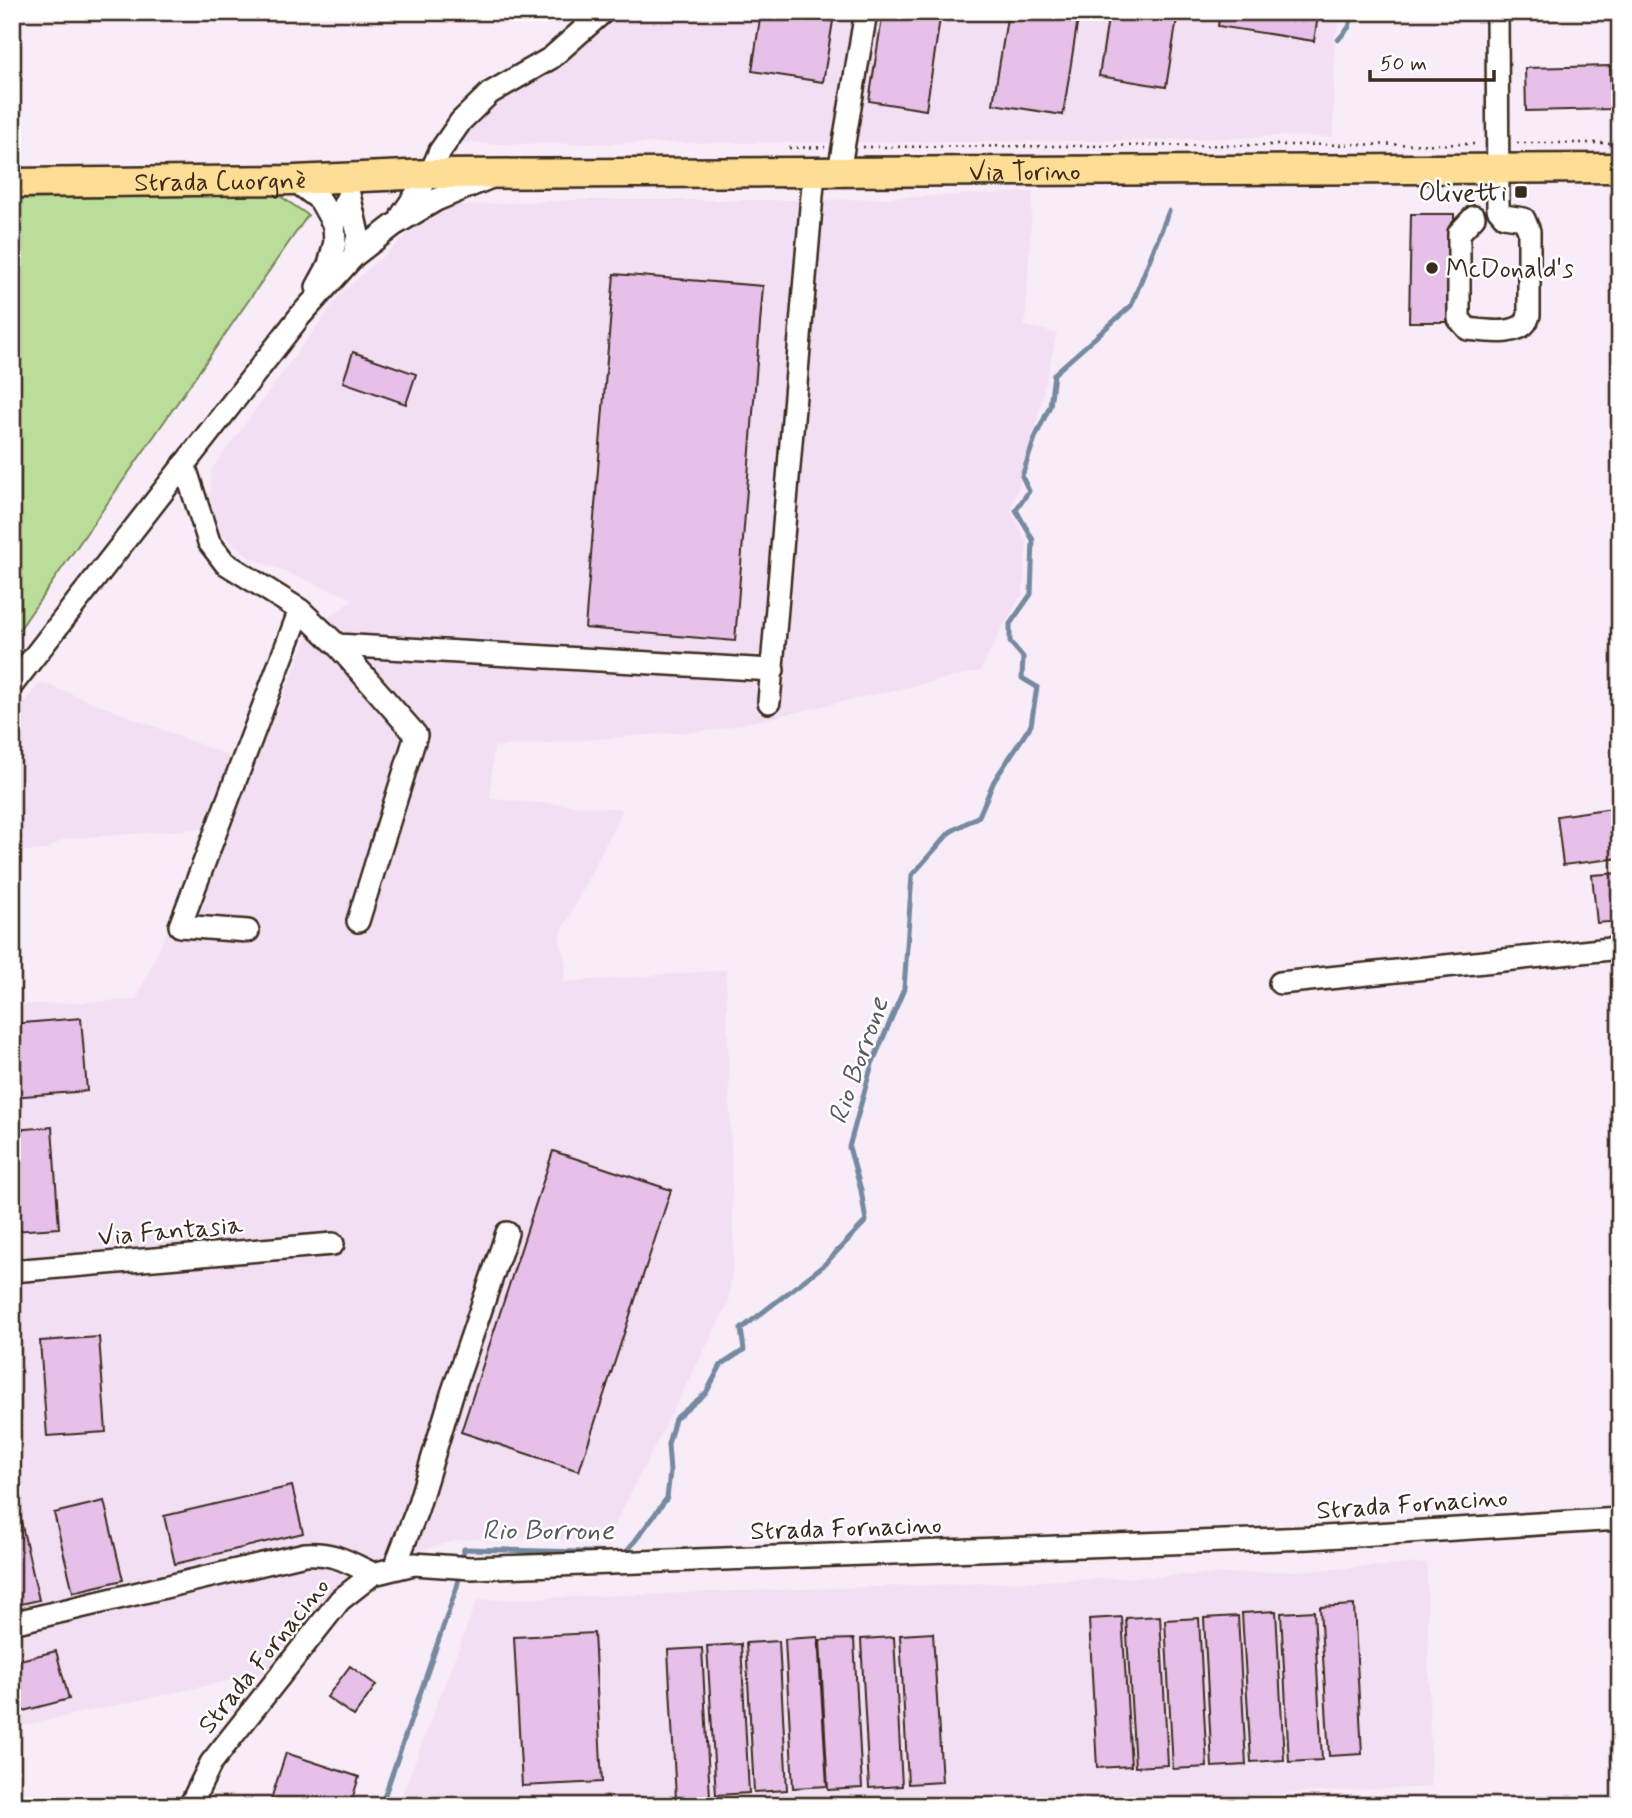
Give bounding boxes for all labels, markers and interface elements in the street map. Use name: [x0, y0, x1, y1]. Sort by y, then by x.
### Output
scale bar: [1370, 38, 1494, 82]
text: 50 m: [1380, 50, 1427, 78]
street label: Via Torino: [969, 156, 1081, 190]
street label: Strada Cuorgnè: [134, 164, 307, 201]
place label: Olivetti: [1418, 177, 1507, 211]
marker: Olivetti: [1513, 184, 1529, 200]
place label: McDonald's: [1446, 253, 1574, 287]
marker: McDonald's: [1424, 260, 1440, 276]
water label: Rio Borrone: [820, 991, 899, 1129]
street label: Via Fantasia: [96, 1209, 244, 1255]
street label: Strada Fornacino: [1315, 1481, 1509, 1529]
street label: Strada Fornacino: [750, 1509, 942, 1549]
water label: Rio Borrone: [482, 1513, 615, 1550]
street label: Strada Fornacino: [191, 1571, 338, 1741]

